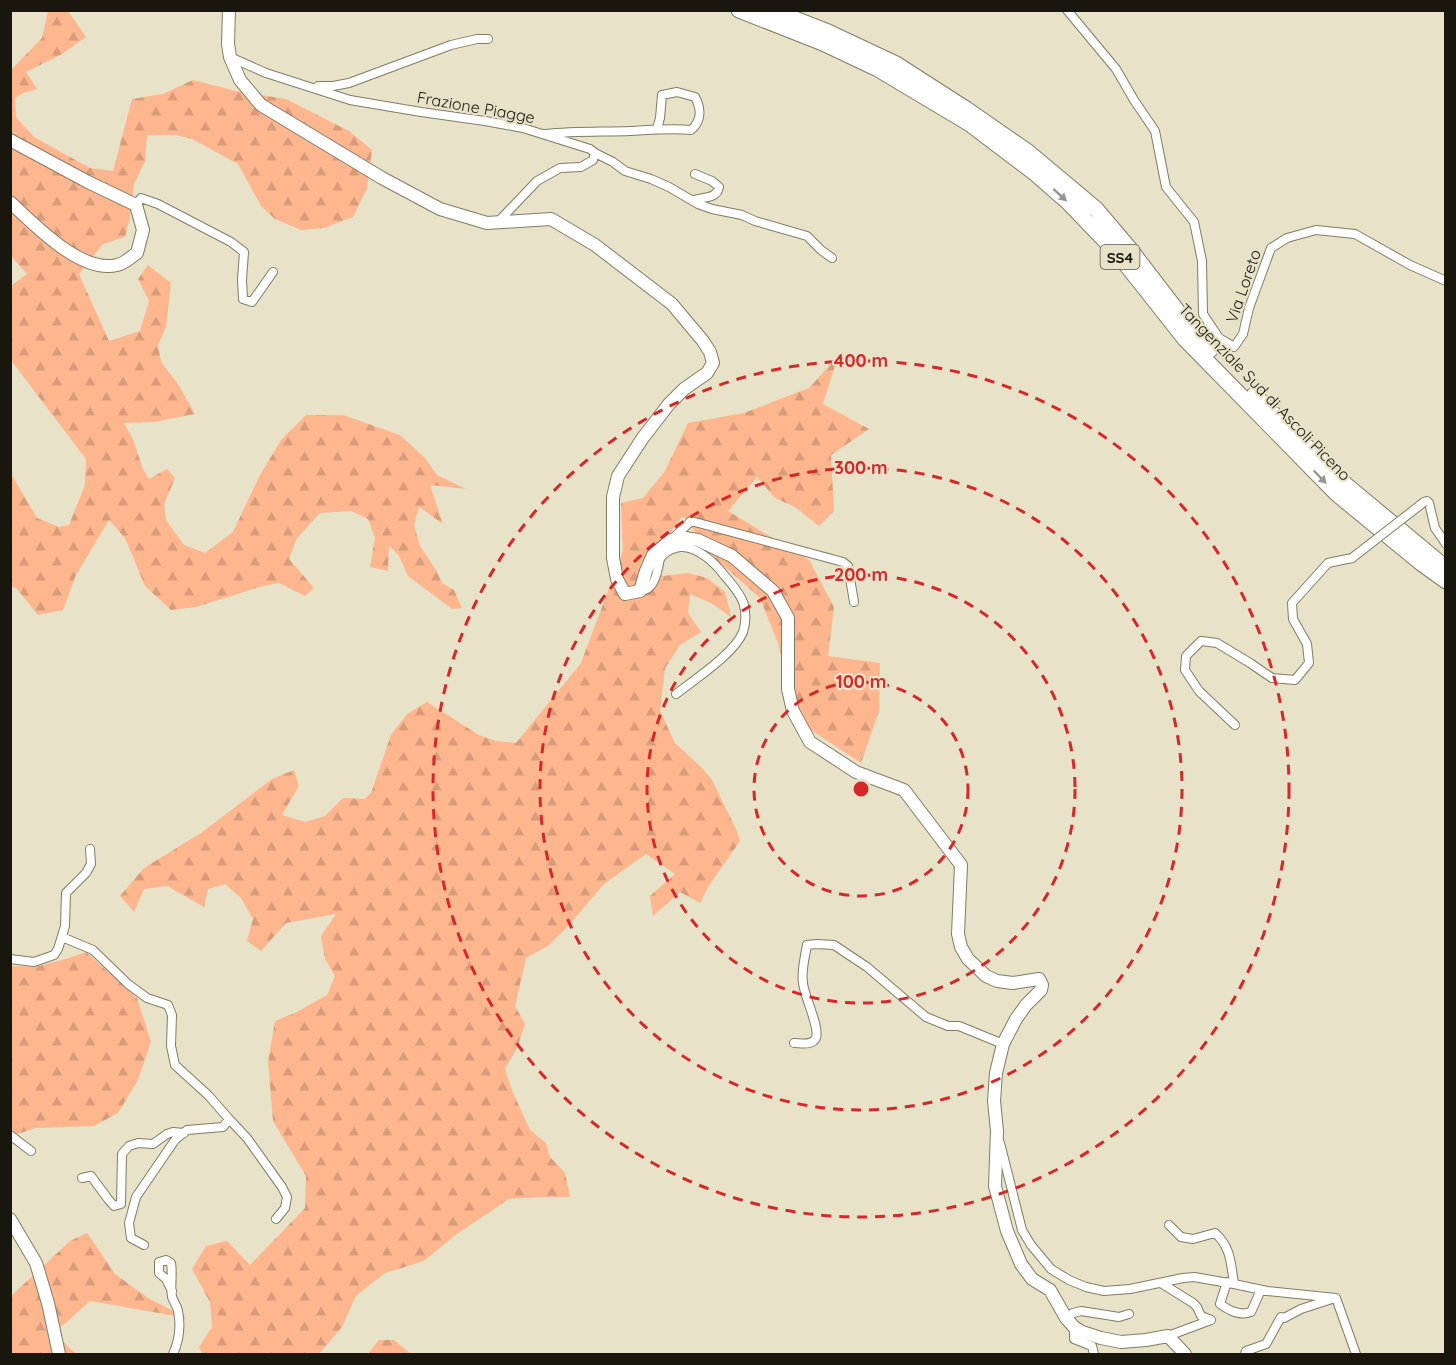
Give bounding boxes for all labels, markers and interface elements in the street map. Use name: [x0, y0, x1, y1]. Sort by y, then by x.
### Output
street label: Frazione Piagge: [415, 87, 537, 127]
one-way arrow: [1052, 188, 1067, 201]
road number: SS4: [1100, 245, 1140, 269]
street label: Via Loreto: [1221, 247, 1265, 325]
street label: Tangenziale Sud di Ascoli Piceno: [1175, 299, 1355, 485]
text: 400 m: [834, 349, 888, 372]
text: 300 m: [834, 456, 888, 479]
one-way arrow: [1313, 469, 1327, 483]
text: 200 m: [834, 563, 888, 586]
text: 100 m: [836, 670, 886, 693]
centre of rings: [851, 779, 871, 799]

